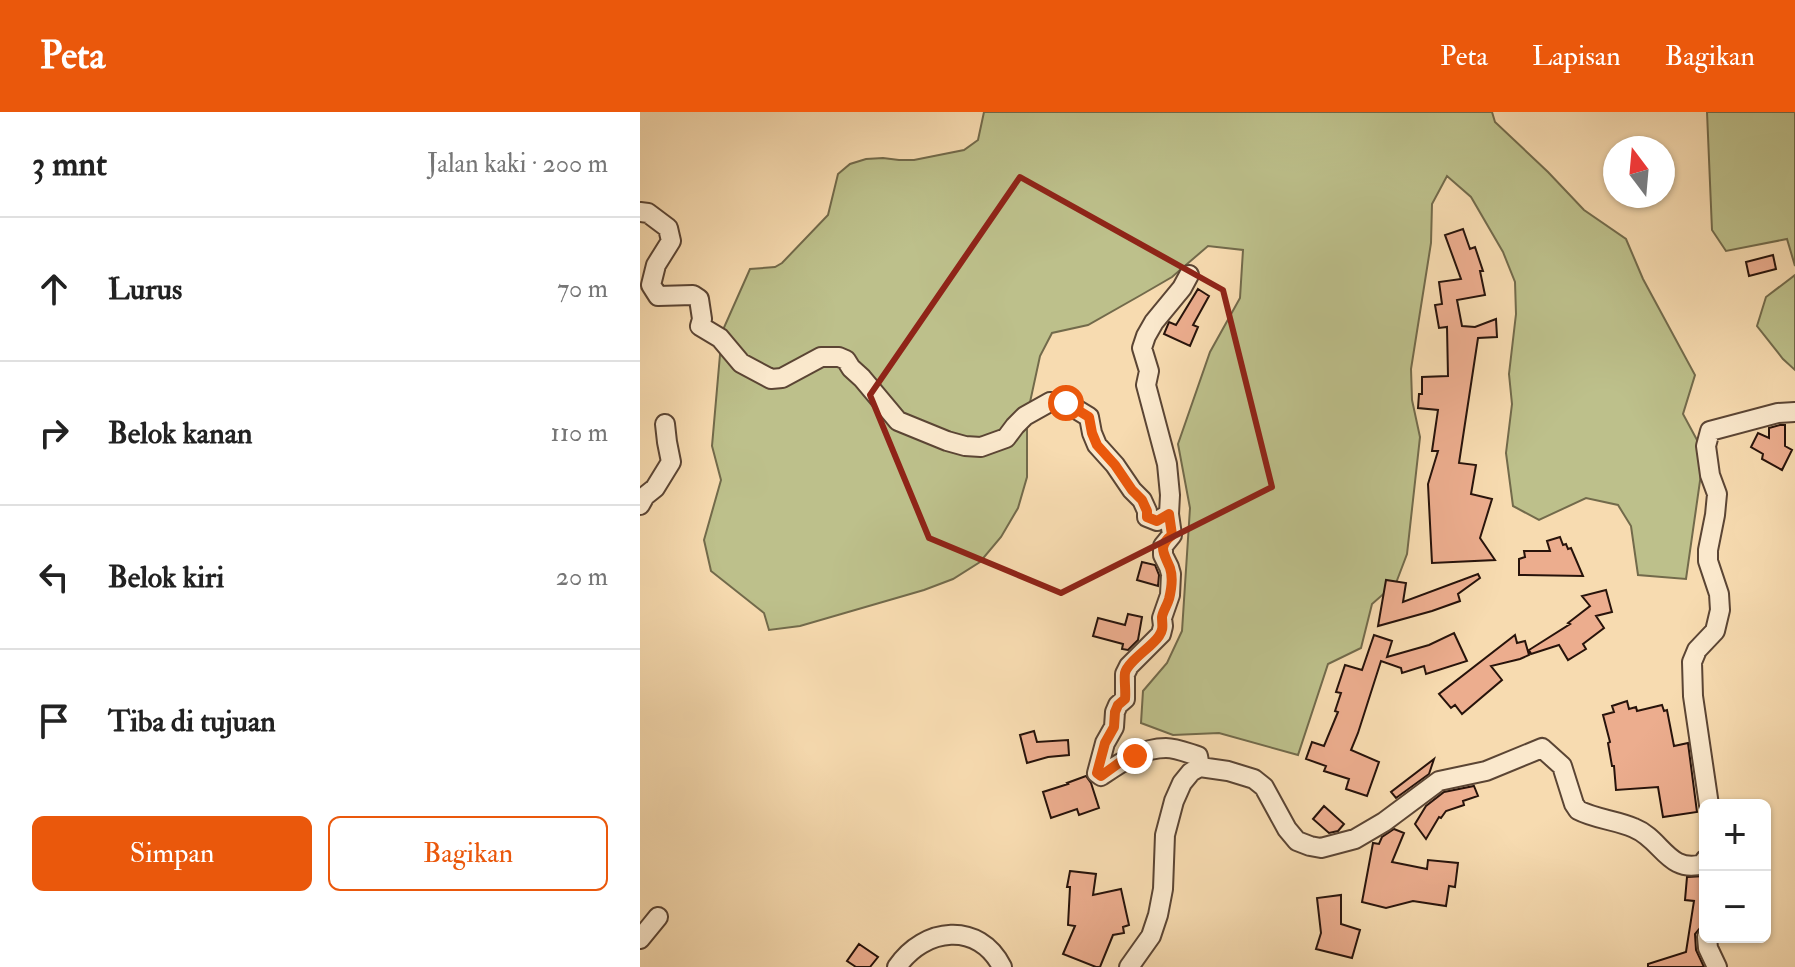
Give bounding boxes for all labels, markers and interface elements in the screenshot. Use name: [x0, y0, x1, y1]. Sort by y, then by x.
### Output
text: Peta: [40, 32, 105, 80]
text: Peta: [1440, 39, 1488, 74]
text: Lapisan: [1532, 39, 1621, 74]
text: Bagikan: [1665, 39, 1755, 74]
north arrow: [1603, 136, 1675, 208]
text: 3 mnt: [32, 143, 107, 186]
text: Jalan kaki · 200 m: [427, 148, 608, 180]
icon: ahead: [32, 267, 76, 311]
text: Lurus: [108, 271, 182, 308]
text: 70 m: [557, 273, 608, 305]
route start: [1048, 385, 1084, 421]
icon: right: [32, 411, 76, 455]
text: Belok kanan: [108, 415, 252, 452]
text: 110 m: [551, 417, 608, 449]
icon: left: [32, 555, 76, 599]
text: Belok kiri: [108, 559, 224, 596]
text: 20 m: [556, 561, 608, 593]
icon: arrive: [32, 699, 76, 743]
text: Tiba di tujuan: [108, 703, 276, 740]
route end: [1117, 738, 1153, 774]
map controls: [1699, 799, 1771, 943]
button: +: [1699, 799, 1771, 871]
button: Simpan: [32, 816, 312, 891]
button: Bagikan: [328, 816, 608, 891]
button: −: [1699, 871, 1771, 943]

